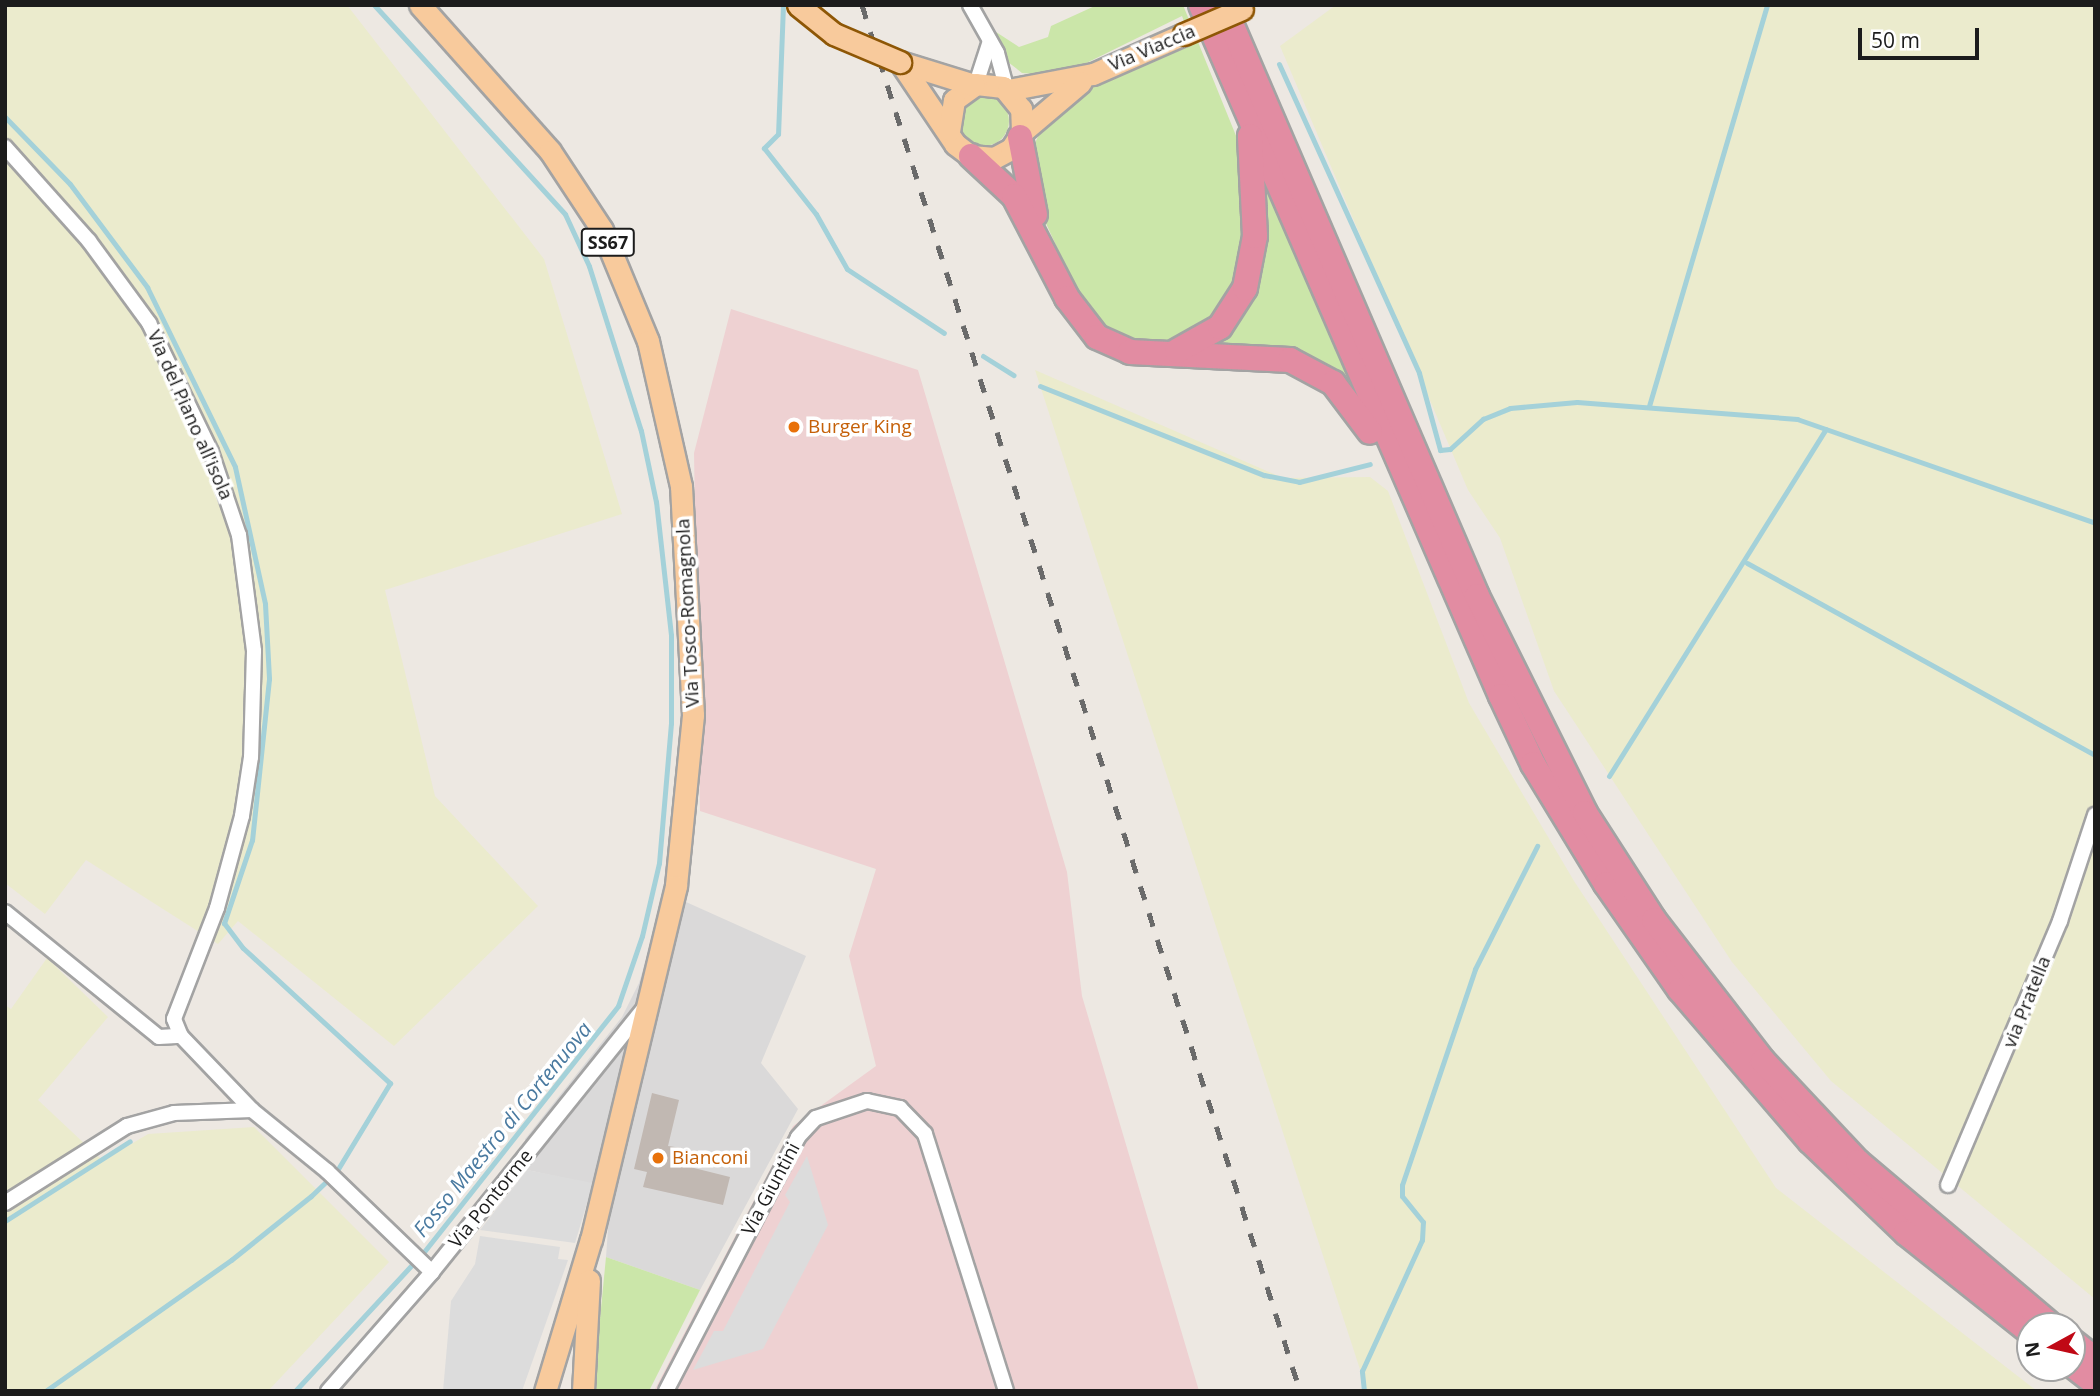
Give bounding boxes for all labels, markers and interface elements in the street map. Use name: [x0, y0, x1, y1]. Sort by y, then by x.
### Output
scale bar: [1862, 14, 1983, 58]
street label: Via Viaccia: [1105, 20, 1199, 76]
text: 50 m: [1871, 26, 1920, 54]
road number: SS67: [580, 228, 636, 256]
street label: Via del Piano all'isola: [142, 327, 238, 503]
place label: Burger King: [808, 416, 912, 438]
marker: Burger King: [786, 419, 802, 435]
street label: Via Tosco-Romagnola: [672, 518, 704, 708]
street label: via Pratella: [1998, 953, 2056, 1051]
water label: Fosso Maestro di Cortenuova: [408, 1017, 596, 1241]
street label: Via Giuntini: [737, 1139, 805, 1239]
street label: Via Pontorme: [444, 1145, 538, 1253]
place label: Bianconi: [672, 1147, 748, 1169]
marker: Bianconi: [650, 1150, 666, 1166]
north arrow: [2016, 1312, 2086, 1382]
text: N: [2018, 1340, 2046, 1359]

